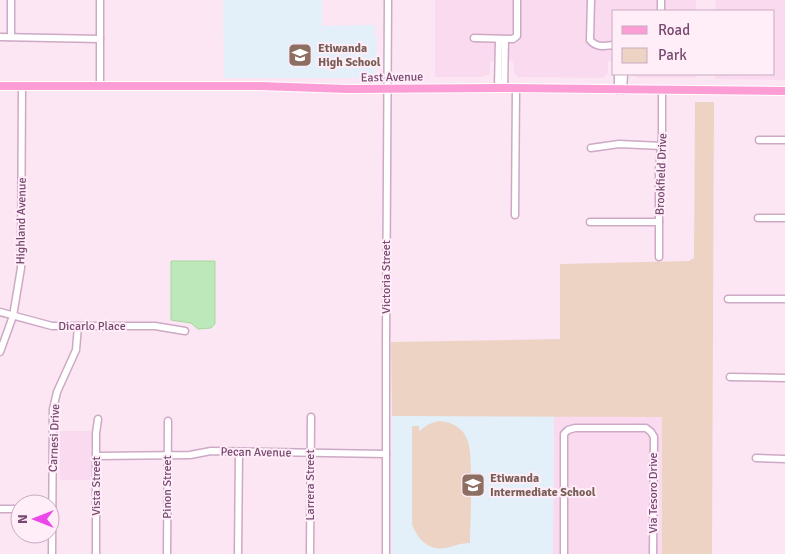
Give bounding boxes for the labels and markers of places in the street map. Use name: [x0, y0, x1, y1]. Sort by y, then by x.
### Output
place label: Etiwanda High School: [318, 41, 381, 70]
school or university icon: Etiwanda High School: [287, 42, 313, 68]
place label: Etiwanda Intermediate School: [490, 471, 596, 500]
school or university icon: Etiwanda Intermediate School: [460, 472, 486, 498]

